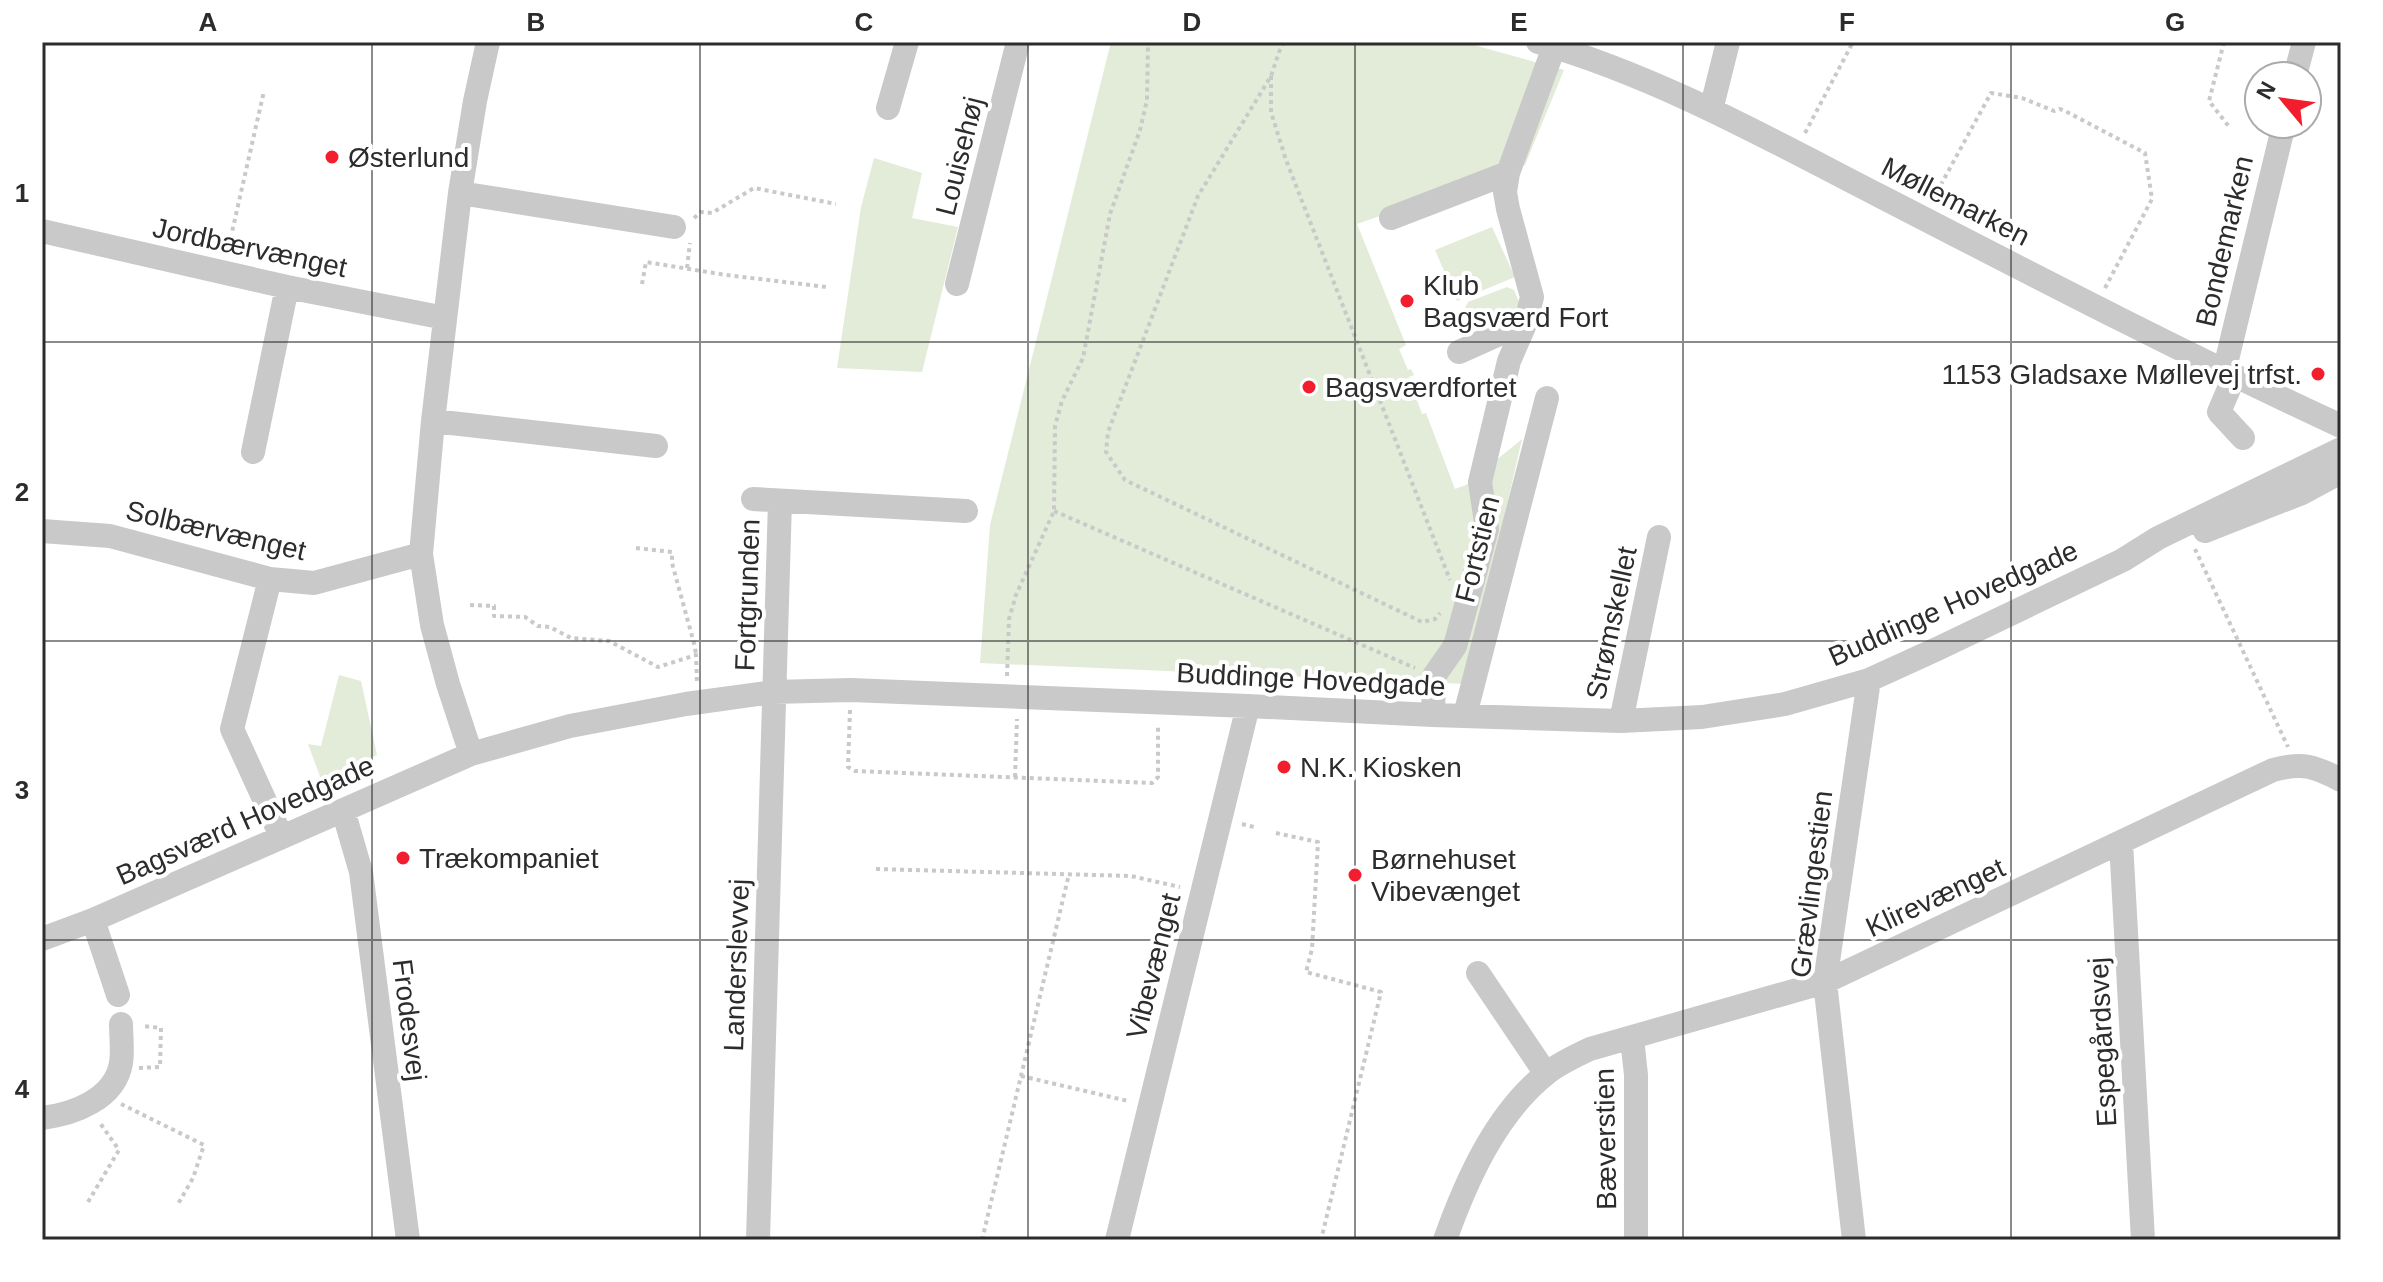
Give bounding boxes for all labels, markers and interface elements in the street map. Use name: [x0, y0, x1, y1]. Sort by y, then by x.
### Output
text: A: [199, 7, 218, 37]
text: B: [527, 7, 545, 37]
text: C: [855, 7, 874, 37]
text: D: [1183, 7, 1201, 37]
text: E: [1510, 7, 1528, 37]
text: F: [1839, 7, 1855, 37]
text: G: [2165, 7, 2185, 37]
north arrow: [2243, 60, 2323, 140]
text: N: [2251, 78, 2281, 104]
street label: Louisehøj: [930, 93, 989, 219]
place label: Østerlund: [348, 142, 469, 173]
marker: Østerlund: [323, 148, 341, 166]
street label: Møllemarken: [1877, 151, 2035, 252]
street label: Bondemarken: [2190, 153, 2259, 330]
text: 1: [15, 178, 29, 208]
street label: Jordbærvænget: [150, 212, 350, 283]
place label: Klub Bagsværd Fort: [1423, 270, 1608, 333]
marker: Klub Bagsværd Fort: [1398, 292, 1416, 310]
place label: 1153 Gladsaxe Møllevej trfst.: [1941, 359, 2302, 390]
marker: 1153 Gladsaxe Møllevej trfst.: [2309, 365, 2327, 383]
place label: Bagsværdfortet: [1325, 372, 1517, 403]
marker: Bagsværdfortet: [1300, 378, 1318, 396]
text: 2: [15, 477, 29, 507]
street label: Fortstien: [1449, 493, 1506, 606]
street label: Solbærvænget: [123, 495, 309, 566]
street label: Fortgrunden: [729, 518, 766, 672]
street label: Buddinge Hovedgade: [1824, 535, 2083, 672]
street label: Strømskellet: [1580, 544, 1643, 702]
street label: Buddinge Hovedgade: [1176, 657, 1446, 702]
street label: Bagsværd Hovedgade: [112, 750, 379, 891]
place label: N.K. Kiosken: [1300, 752, 1462, 783]
marker: N.K. Kiosken: [1275, 758, 1293, 776]
text: 3: [15, 775, 29, 805]
street label: Grævlingestien: [1785, 789, 1838, 979]
place label: Trækompaniet: [419, 843, 599, 874]
place label: Børnehuset Vibevænget: [1371, 844, 1520, 907]
marker: Trækompaniet: [394, 849, 412, 867]
street label: Klirevænget: [1861, 852, 2010, 943]
marker: Børnehuset Vibevænget: [1346, 866, 1364, 884]
street label: Landerslevvej: [718, 878, 755, 1052]
street label: Vibevænget: [1120, 890, 1187, 1042]
street label: Espegårdsvej: [2083, 956, 2122, 1127]
street label: Frodesvej: [387, 957, 432, 1083]
street label: Bæverstien: [1589, 1068, 1622, 1210]
text: 4: [15, 1074, 30, 1104]

